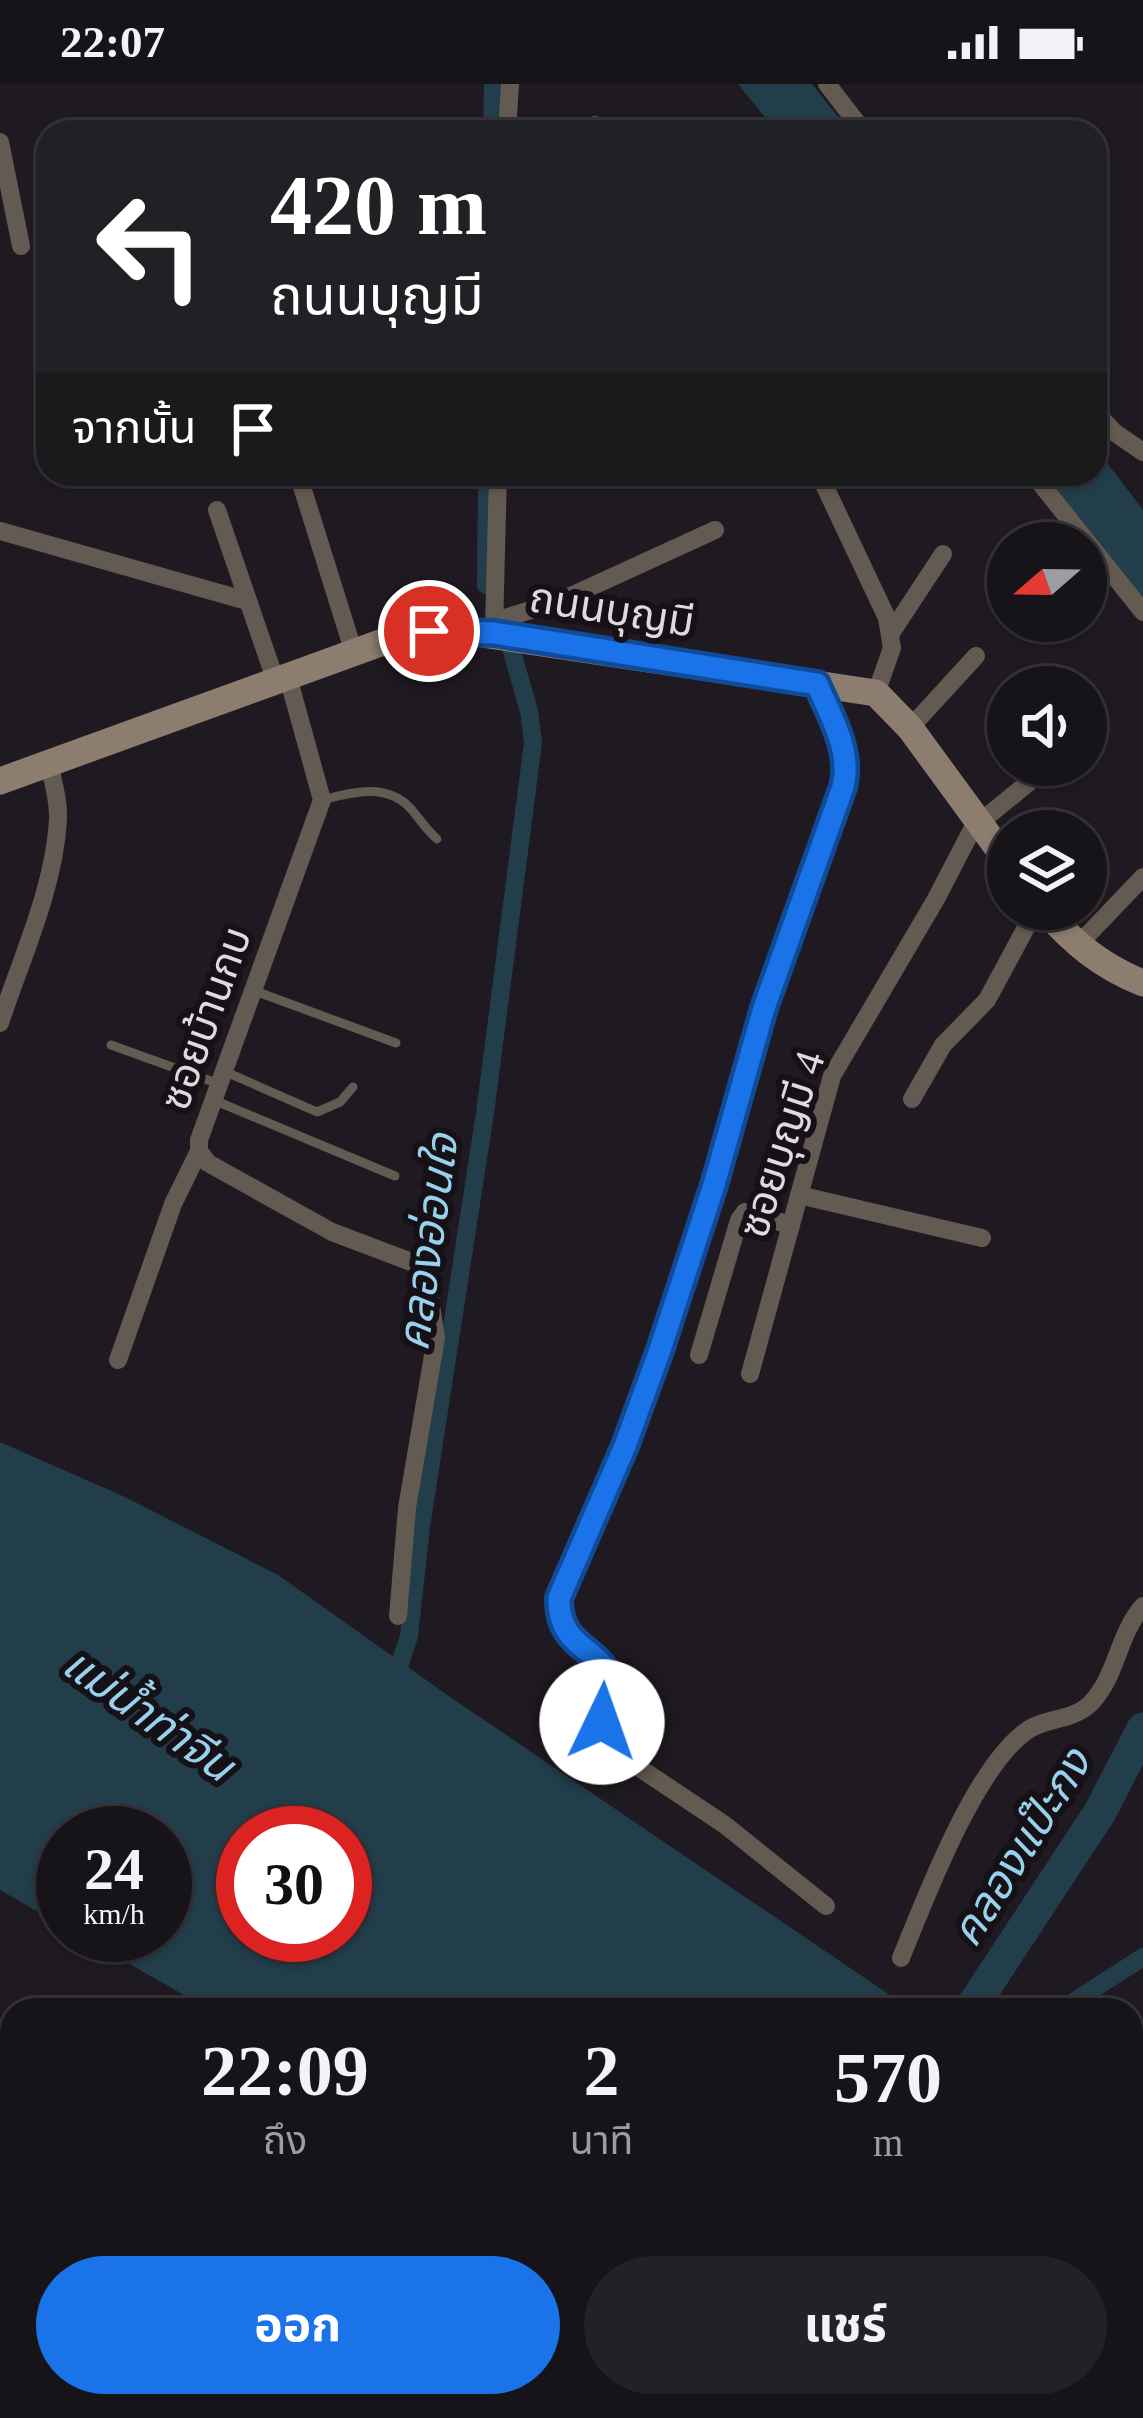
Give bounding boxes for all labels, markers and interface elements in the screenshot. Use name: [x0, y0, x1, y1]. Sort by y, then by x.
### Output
text: 22:07: [60, 17, 165, 67]
text: 420 m: [270, 159, 487, 252]
icon: left: [72, 168, 228, 324]
text: ถนนบุญมี: [270, 266, 484, 326]
icon: arrive: [220, 396, 286, 462]
text: จากนั้น: [72, 403, 196, 453]
north arrow: [987, 522, 1107, 642]
map controls: [987, 522, 1107, 930]
street label: ถนนบุญมี: [526, 574, 697, 648]
pin: [378, 580, 480, 682]
icon: arrive: [396, 598, 462, 664]
button: sound: [987, 666, 1107, 786]
button: layers: [987, 810, 1107, 930]
street label: ซอยบ้านกบ: [152, 921, 260, 1116]
street label: ซอยบุญมี 4: [730, 1045, 836, 1244]
water label: คลองอ่อนใจ: [388, 1129, 468, 1354]
water label: แม่น้ำท่าจีน: [54, 1633, 249, 1793]
position arrow: [539, 1659, 665, 1785]
water label: คลองแป๊ะกง: [941, 1739, 1102, 1955]
speed limit sign: 30: [216, 1806, 372, 1962]
text: 24: [84, 1836, 144, 1902]
text: km/h: [83, 1897, 145, 1930]
text: 22:09: [201, 2031, 369, 2111]
text: 2: [583, 2031, 619, 2111]
text: 570: [834, 2038, 942, 2118]
text: ถึง: [263, 2119, 307, 2162]
text: นาที: [570, 2119, 633, 2162]
text: m: [873, 2121, 903, 2164]
button: ออก: [36, 2256, 560, 2394]
button: แชร์: [584, 2256, 1107, 2394]

